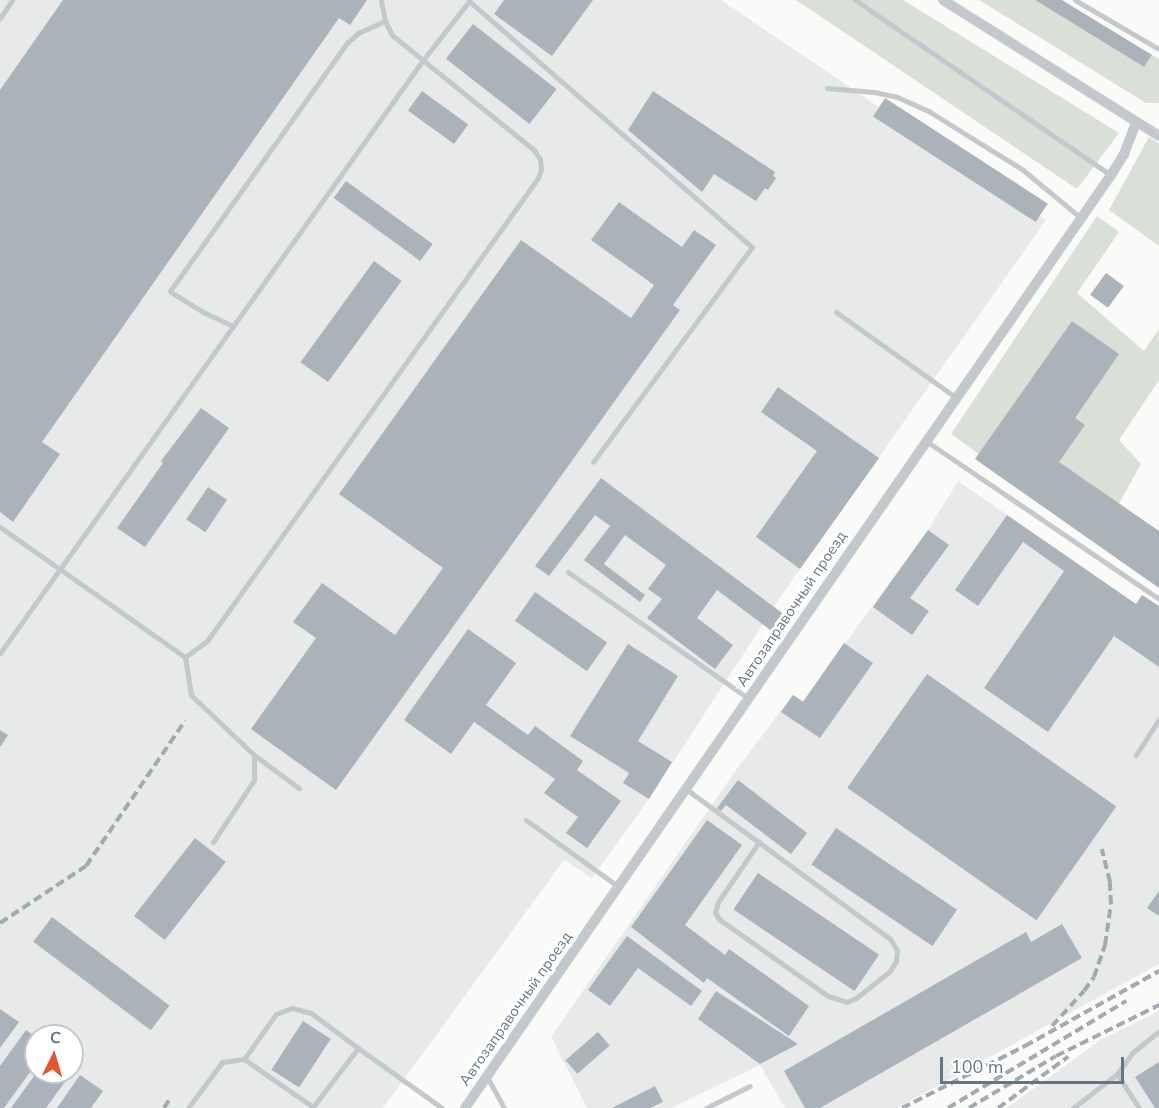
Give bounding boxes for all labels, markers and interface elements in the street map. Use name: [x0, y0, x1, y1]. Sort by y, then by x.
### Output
street label: Автозаправочный проезд: [733, 528, 851, 690]
street label: Автозаправочный проезд: [456, 929, 576, 1089]
north arrow: [24, 1024, 84, 1084]
text: С: [49, 1027, 62, 1049]
scale bar: [943, 1045, 1128, 1083]
text: 100 m: [951, 1055, 1003, 1079]

